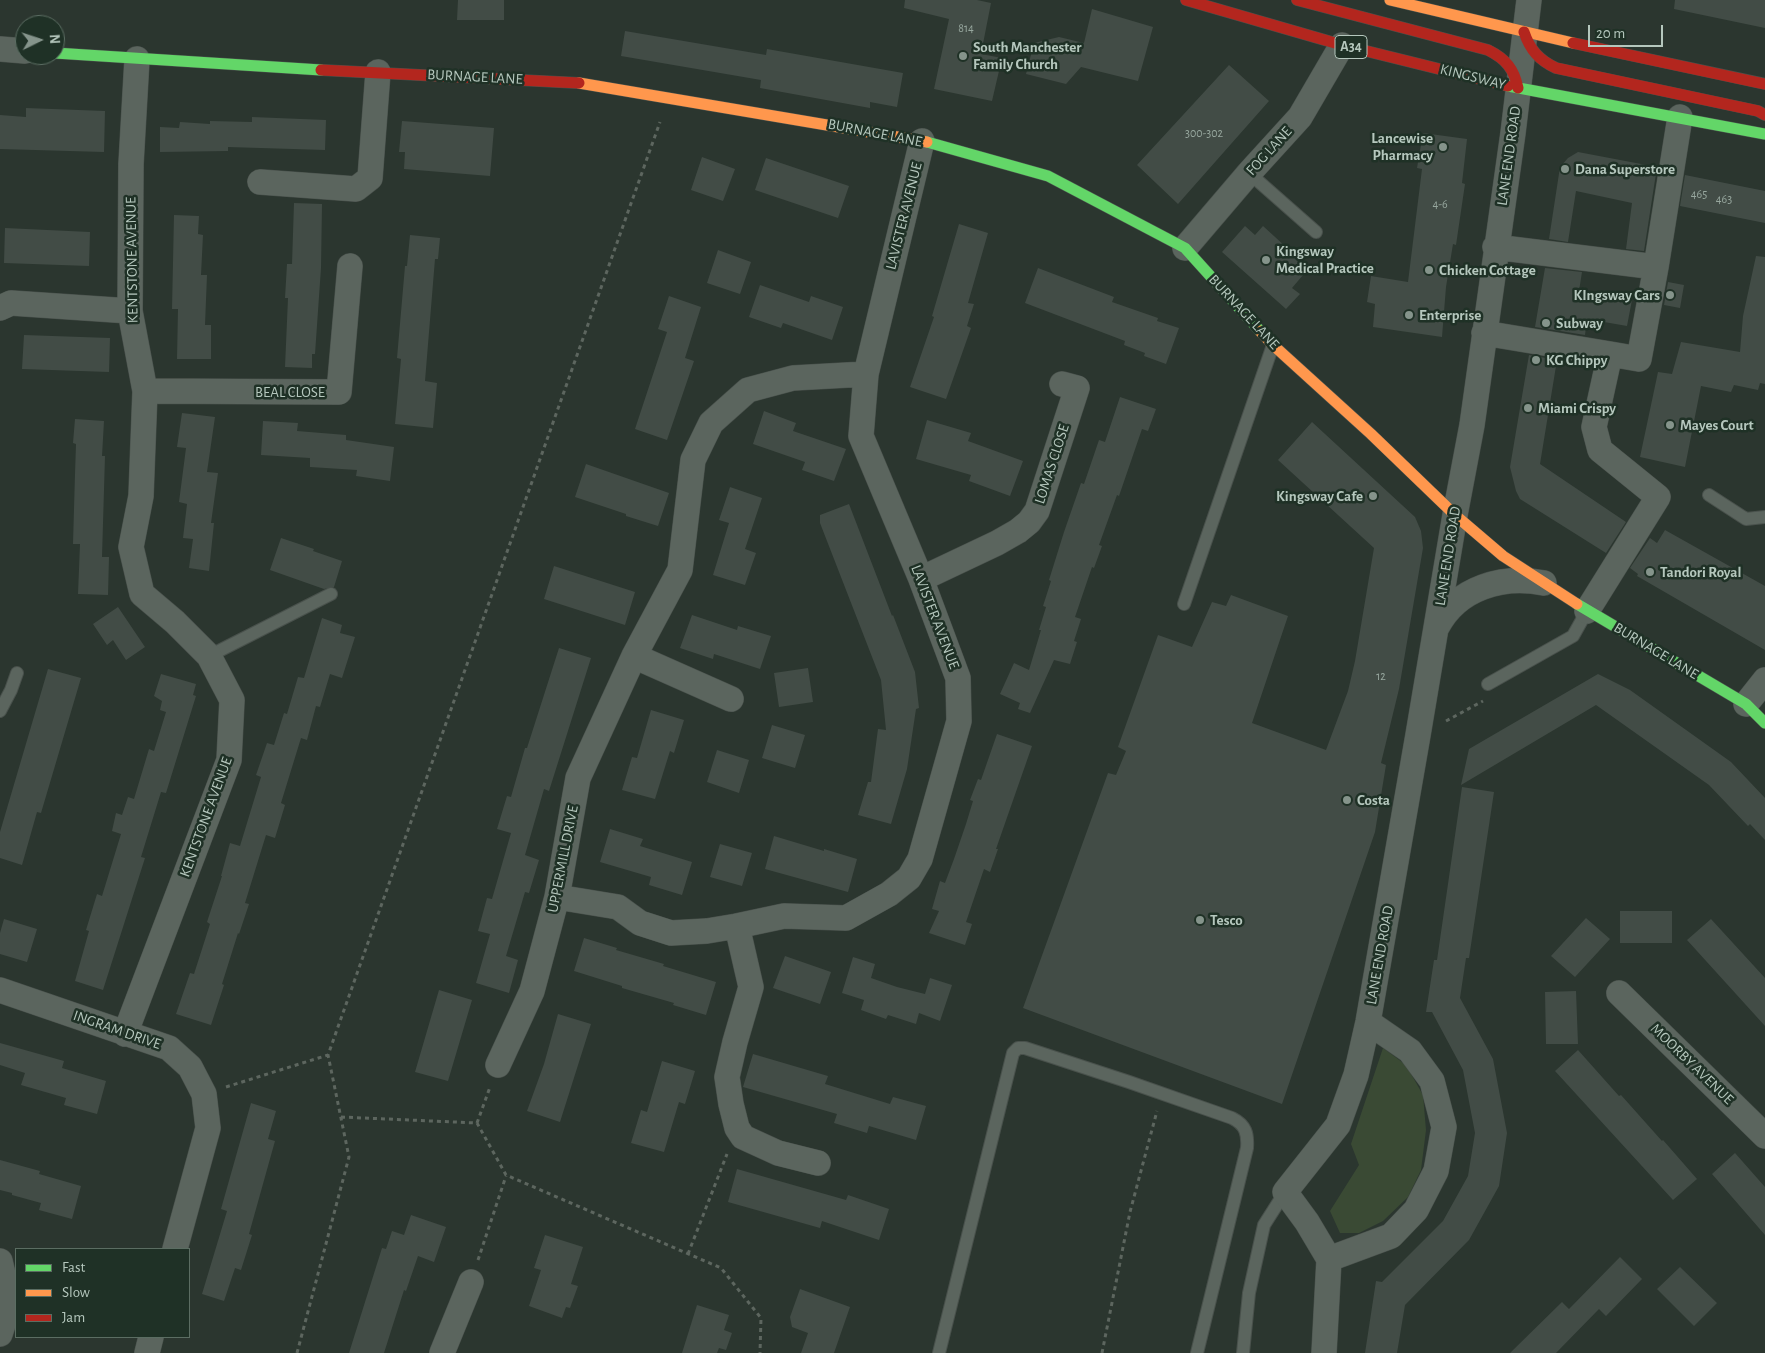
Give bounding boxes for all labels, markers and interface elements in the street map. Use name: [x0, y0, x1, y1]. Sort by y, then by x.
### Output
north arrow: [15, 15, 65, 65]
scale bar: [1590, 15, 1665, 47]
house number: 814: [958, 21, 974, 35]
text: 20 m: [1596, 26, 1625, 41]
text: N: [47, 34, 61, 44]
road number: A34: [1335, 36, 1367, 58]
place label: South Manchester Family Church: [973, 38, 1081, 73]
marker: South Manchester Family Church: [957, 50, 969, 62]
street label: KINGSWAY: [1438, 60, 1508, 94]
street label: BURNAGE LANE: [427, 66, 523, 88]
street label: LANE END ROAD: [1493, 105, 1525, 207]
street label: BURNAGE LANE: [826, 115, 924, 151]
street label: FOG LANE: [1242, 123, 1296, 179]
house number: 300-302: [1185, 126, 1223, 140]
place label: Lancewise Pharmacy: [1371, 129, 1433, 164]
marker: Lancewise Pharmacy: [1437, 141, 1449, 153]
street label: LAVISTER AVENUE: [882, 160, 926, 272]
place label: Dana Superstore: [1575, 160, 1675, 178]
marker: Dana Superstore: [1559, 163, 1571, 175]
house number: 465: [1691, 187, 1707, 201]
house number: 463: [1716, 192, 1732, 206]
street label: KENTSTONE AVENUE: [122, 197, 142, 323]
house number: 4-6: [1432, 197, 1448, 211]
place label: Kingsway Medical Practice: [1276, 242, 1374, 277]
marker: Kingsway Medical Practice: [1260, 254, 1272, 266]
place label: Chicken Cottage: [1439, 261, 1536, 279]
marker: Chicken Cottage: [1423, 264, 1435, 276]
street label: BURNAGE LANE: [1205, 271, 1283, 353]
place label: KIngsway Cars: [1573, 286, 1660, 304]
marker: KIngsway Cars: [1664, 289, 1676, 301]
place label: Enterprise: [1419, 306, 1481, 324]
marker: Enterprise: [1403, 309, 1415, 321]
place label: Subway: [1556, 314, 1603, 332]
marker: Subway: [1540, 317, 1552, 329]
place label: KG Chippy: [1546, 351, 1607, 369]
marker: KG Chippy: [1530, 354, 1542, 366]
street label: BEAL CLOSE: [255, 383, 325, 401]
place label: Miami Crispy: [1538, 399, 1616, 417]
marker: Miami Crispy: [1522, 402, 1534, 414]
place label: Mayes Court: [1680, 416, 1754, 434]
marker: Mayes Court: [1664, 419, 1676, 431]
street label: LOMAS CLOSE: [1031, 422, 1073, 506]
place label: Kingsway Cafe: [1276, 487, 1363, 505]
marker: Kingsway Cafe: [1367, 490, 1379, 502]
street label: LANE END ROAD: [1431, 505, 1465, 607]
street label: LAVISTER AVENUE: [907, 562, 963, 672]
place label: Tandori Royal: [1660, 563, 1742, 581]
marker: Tandori Royal: [1644, 566, 1656, 578]
street label: BURNAGE LANE: [1610, 619, 1702, 683]
house number: 12: [1376, 669, 1386, 683]
street label: KENTSTONE AVENUE: [176, 754, 236, 880]
place label: Costa: [1357, 791, 1390, 809]
marker: Costa: [1341, 794, 1353, 806]
street label: UPPERMILL DRIVE: [544, 804, 582, 914]
street label: LANE END ROAD: [1362, 904, 1398, 1006]
place label: Tesco: [1210, 911, 1243, 929]
marker: Tesco: [1194, 914, 1206, 926]
street label: INGRAM DRIVE: [71, 1007, 163, 1053]
street label: MOORBY AVENUE: [1647, 1020, 1737, 1108]
legend: [15, 1248, 190, 1338]
text: Fast: [62, 1260, 85, 1275]
text: Slow: [62, 1285, 90, 1300]
text: Jam: [62, 1310, 85, 1325]

